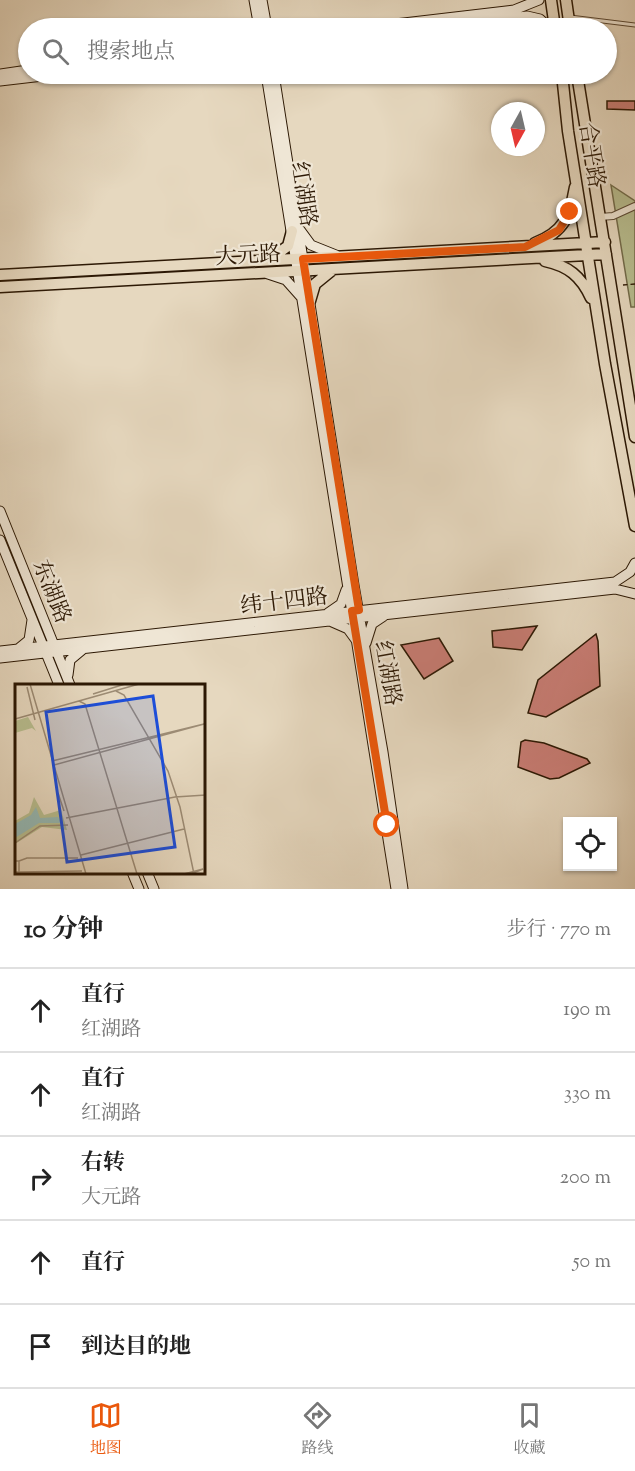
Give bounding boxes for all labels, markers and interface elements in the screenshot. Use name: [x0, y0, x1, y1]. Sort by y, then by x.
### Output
search box: [18, 18, 617, 84]
icon: search: [39, 35, 72, 68]
text: 搜索地点: [87, 37, 175, 69]
north arrow: [491, 102, 545, 156]
street label: 合平路: [569, 120, 611, 191]
street label: 红湖路: [281, 159, 323, 230]
route end: [556, 198, 582, 224]
street label: 大元路: [214, 239, 282, 275]
street label: 东湖路: [23, 556, 77, 629]
street label: 纬十四路: [239, 582, 330, 624]
street label: 红湖路: [365, 638, 408, 709]
inset map: [15, 684, 206, 874]
route start: [373, 811, 399, 837]
map controls: [563, 817, 617, 871]
button: locate: [563, 817, 617, 871]
text: 10 分钟: [24, 912, 104, 949]
text: 步行 · 770 m: [506, 916, 611, 945]
text: 直行: [81, 980, 125, 1012]
icon: ahead: [24, 994, 57, 1027]
text: 190 m: [563, 996, 611, 1025]
text: 红湖路: [81, 1016, 141, 1045]
text: 直行: [81, 1064, 125, 1096]
icon: ahead: [24, 1078, 57, 1111]
text: 330 m: [564, 1080, 611, 1109]
text: 红湖路: [81, 1100, 141, 1129]
text: 右转: [81, 1148, 125, 1180]
icon: right: [24, 1162, 57, 1195]
text: 200 m: [560, 1164, 611, 1193]
text: 大元路: [81, 1184, 141, 1213]
icon: ahead: [24, 1246, 57, 1279]
text: 直行: [81, 1248, 125, 1280]
text: 50 m: [573, 1248, 611, 1277]
icon: arrive: [24, 1330, 57, 1363]
text: 到达目的地: [81, 1332, 191, 1364]
tab: 地图: [89, 1399, 122, 1461]
tab: 路线: [301, 1399, 334, 1461]
tab: 收藏: [513, 1399, 546, 1461]

